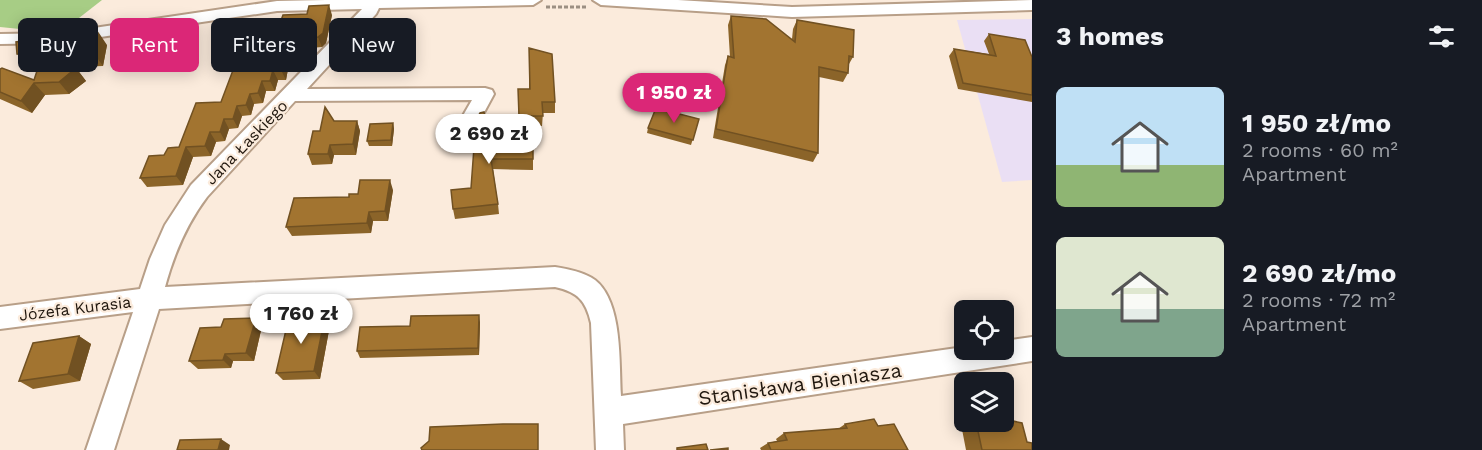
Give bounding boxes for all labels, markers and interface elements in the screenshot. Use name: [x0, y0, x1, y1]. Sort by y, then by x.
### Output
chip: Buy: [18, 18, 98, 72]
chip: Rent: [110, 18, 199, 72]
chip: Filters: [211, 18, 317, 72]
chip: New: [329, 18, 416, 72]
icon: filters: [1425, 20, 1458, 53]
text: 3 homes: [1056, 21, 1164, 51]
pin: 1 950 zł: [612, 73, 736, 124]
text: 1 950 zł: [636, 80, 712, 104]
street label: Jana Łaskiego: [201, 96, 291, 189]
text: 1 950 zł/mo: [1242, 108, 1391, 138]
icon: home: [1104, 111, 1176, 183]
pin: 2 690 zł: [427, 114, 551, 165]
text: 2 690 zł: [449, 121, 529, 145]
text: 2 rooms · 60 m²: [1242, 138, 1398, 162]
text: Apartment: [1242, 162, 1346, 186]
text: 2 690 zł/mo: [1242, 258, 1396, 288]
icon: home: [1104, 261, 1176, 333]
text: 2 rooms · 72 m²: [1242, 288, 1395, 312]
street label: Józefa Kurasia: [18, 292, 132, 325]
pin: 1 760 zł: [239, 294, 363, 345]
map controls: [954, 300, 1014, 432]
button: locate: [954, 300, 1014, 360]
text: 1 760 zł: [264, 301, 338, 325]
text: Apartment: [1242, 312, 1346, 336]
street label: Stanisława Bieniasza: [697, 358, 903, 410]
button: layers: [954, 372, 1014, 432]

